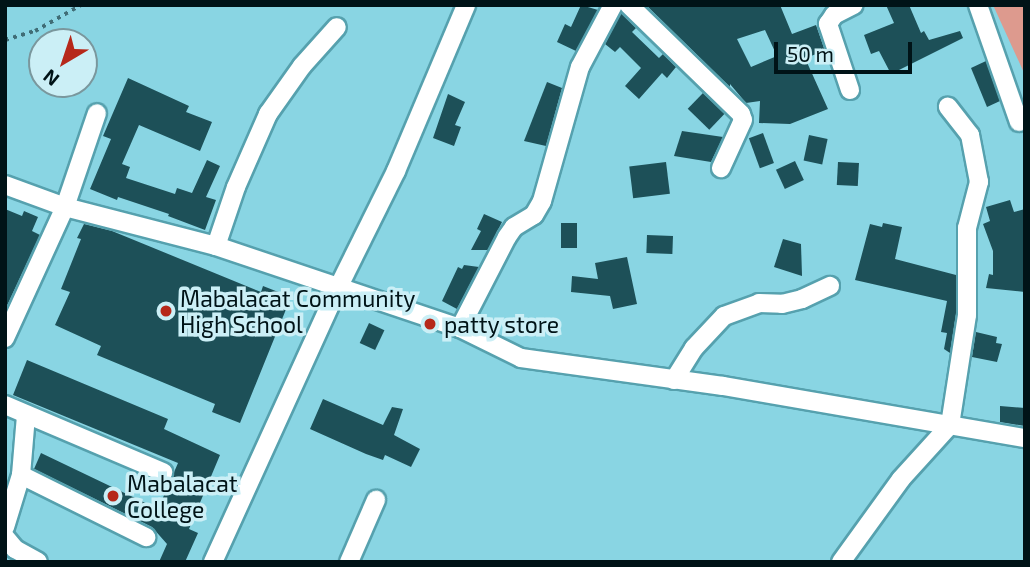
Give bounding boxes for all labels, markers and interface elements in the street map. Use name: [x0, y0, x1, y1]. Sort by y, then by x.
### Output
north arrow: [28, 28, 98, 98]
scale bar: [778, 28, 916, 72]
text: 50 m: [787, 41, 834, 66]
text: N: [38, 65, 63, 91]
place label: Mabalacat Community High School: [180, 284, 415, 338]
marker: Mabalacat Community High School: [158, 303, 174, 319]
place label: patty store: [444, 310, 560, 338]
marker: patty store: [422, 316, 438, 332]
place label: Mabalacat College: [127, 469, 238, 523]
marker: Mabalacat College: [105, 488, 121, 504]

